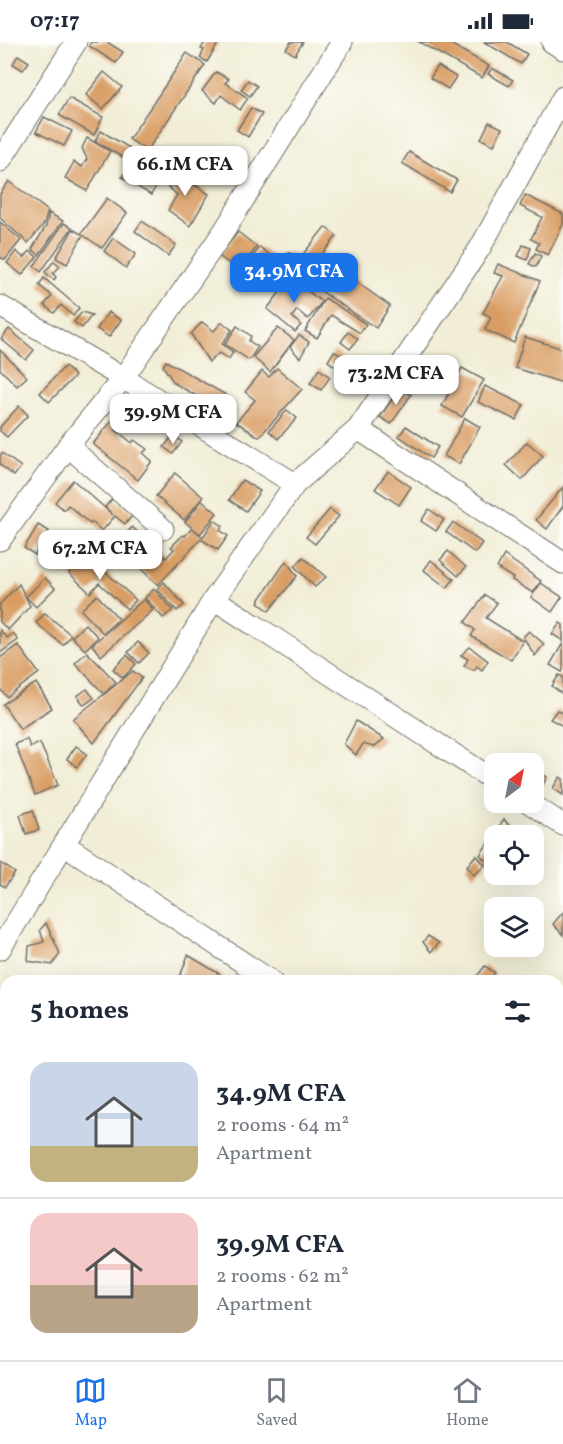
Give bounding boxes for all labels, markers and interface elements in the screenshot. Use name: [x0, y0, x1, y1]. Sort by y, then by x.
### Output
text: 07:17: [30, 6, 80, 37]
pin: 66.1M CFA: [116, 146, 254, 197]
text: 66.1M CFA: [137, 151, 233, 179]
pin: 34.9M CFA: [225, 253, 363, 304]
text: 34.9M CFA: [244, 258, 344, 286]
pin: 73.2M CFA: [327, 355, 465, 406]
text: 73.2M CFA: [348, 360, 444, 388]
pin: 39.9M CFA: [104, 394, 242, 445]
text: 39.9M CFA: [124, 399, 222, 427]
pin: 67.2M CFA: [31, 530, 169, 581]
text: 67.2M CFA: [52, 535, 148, 563]
north arrow: [484, 753, 544, 813]
map controls: [484, 753, 544, 957]
button: locate: [484, 825, 544, 885]
button: layers: [484, 897, 544, 957]
text: 5 homes: [30, 993, 129, 1029]
icon: filters: [501, 995, 534, 1028]
text: 34.9M CFA: [216, 1076, 346, 1112]
icon: home: [78, 1086, 150, 1158]
text: 2 rooms · 64 m²: [216, 1112, 349, 1140]
text: Apartment: [216, 1140, 312, 1168]
text: 39.9M CFA: [216, 1227, 344, 1263]
icon: home: [78, 1237, 150, 1309]
text: 2 rooms · 62 m²: [216, 1263, 349, 1291]
text: Apartment: [216, 1291, 312, 1319]
tab: Map: [74, 1374, 107, 1432]
tab: Saved: [256, 1374, 297, 1432]
tab: Home: [446, 1374, 489, 1432]

